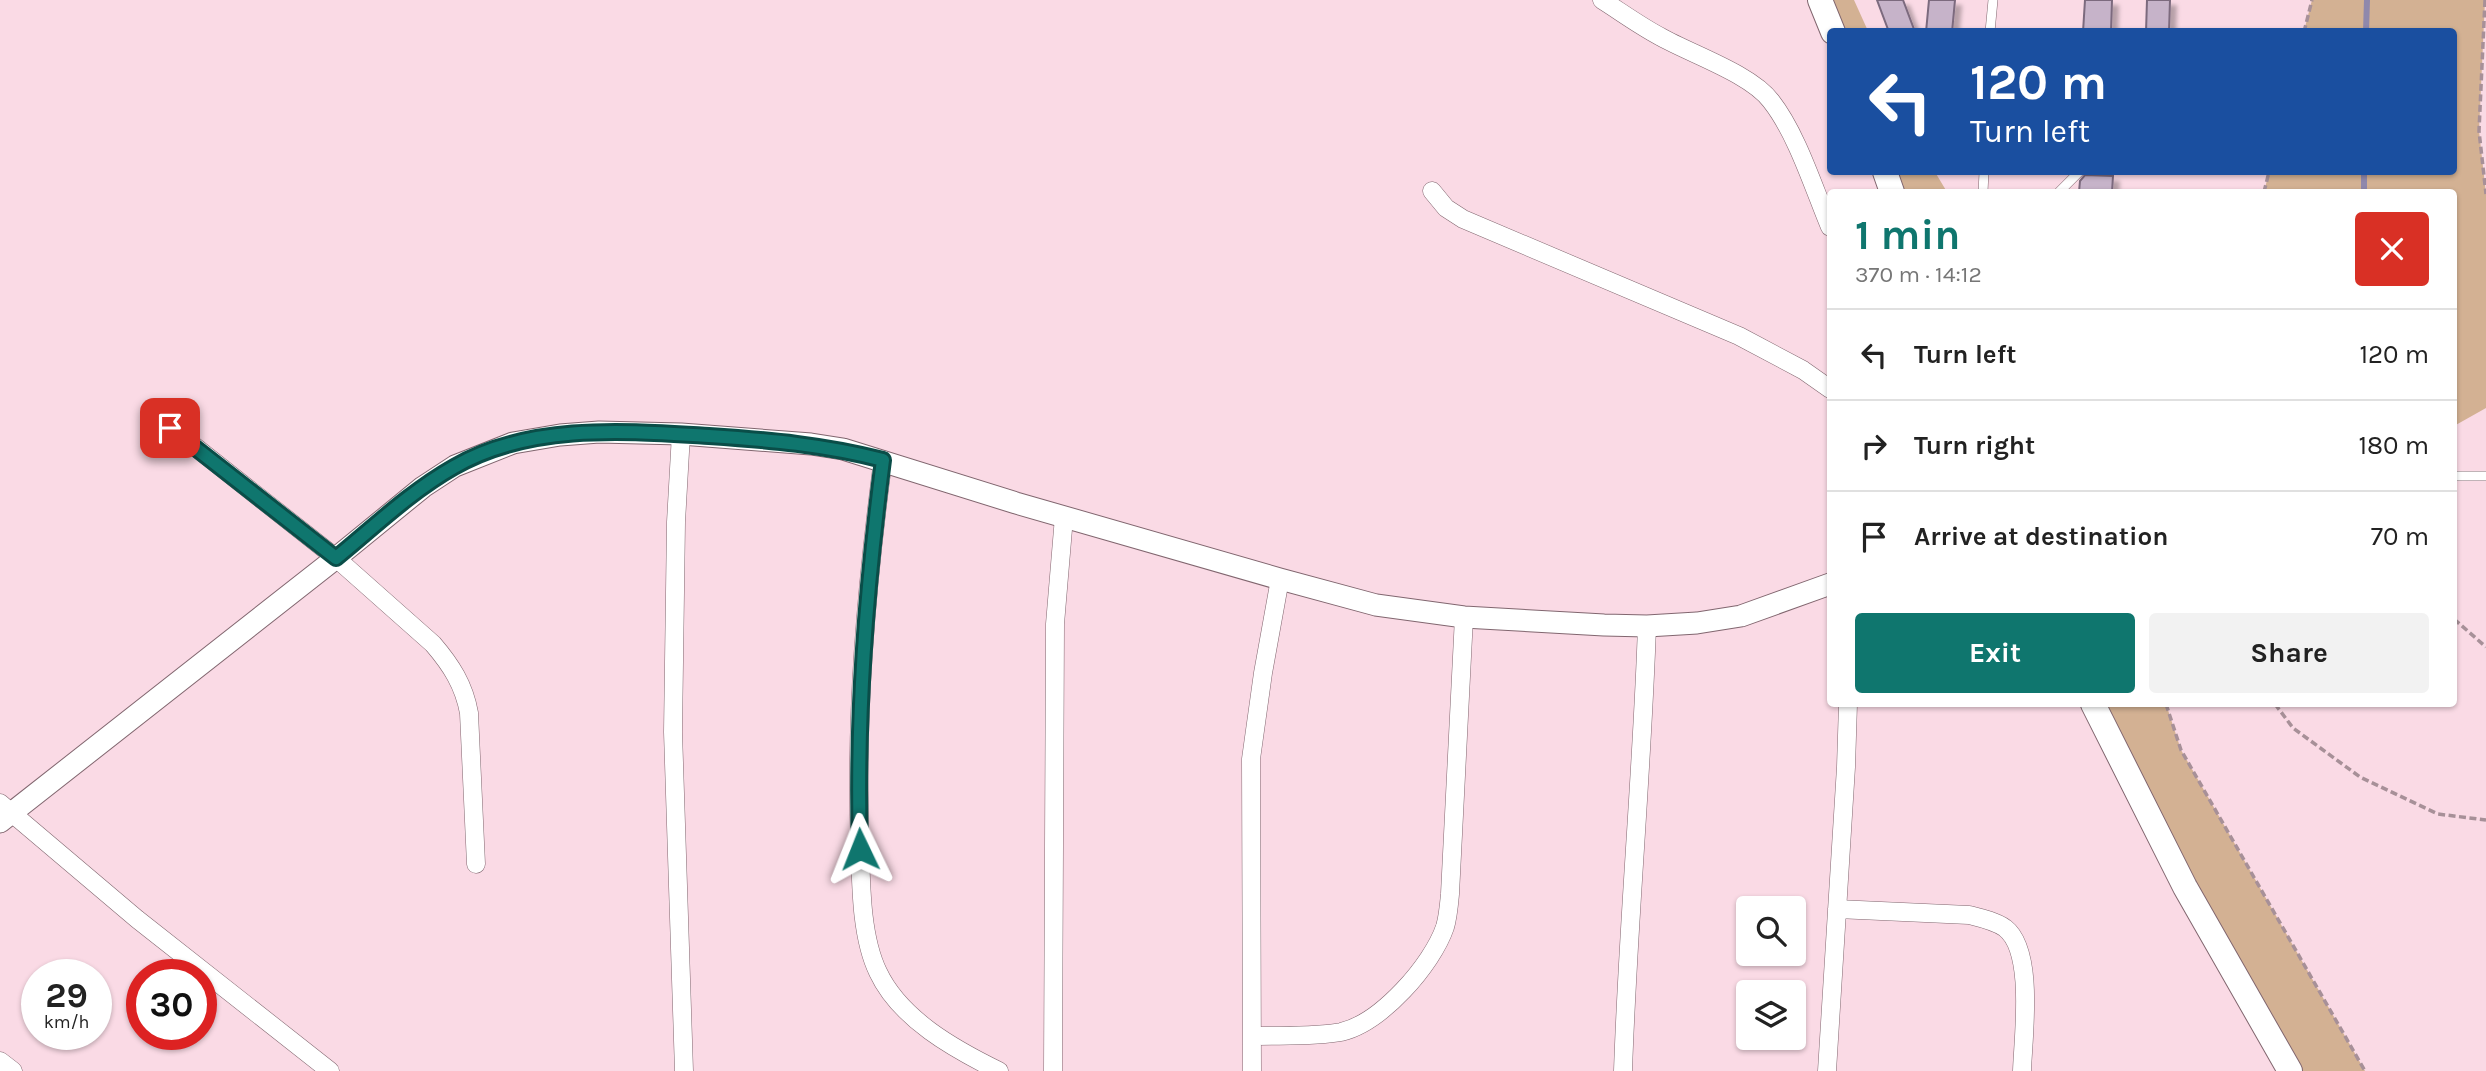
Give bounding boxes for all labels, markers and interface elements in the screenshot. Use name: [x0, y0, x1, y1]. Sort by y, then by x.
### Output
text: 120 m: [1970, 54, 2107, 111]
icon: left: [1855, 56, 1946, 147]
text: Turn left: [1970, 113, 2090, 150]
text: 1 min: [1855, 210, 1960, 260]
button: close: [2355, 212, 2429, 286]
text: 370 m · 14:12: [1855, 261, 1982, 288]
icon: left: [1855, 336, 1893, 374]
text: Turn left: [1914, 339, 2016, 370]
text: 120 m: [2359, 339, 2429, 370]
pin: [140, 398, 200, 458]
icon: arrive: [151, 409, 189, 447]
icon: right: [1855, 427, 1893, 465]
text: Turn right: [1914, 430, 2035, 461]
text: 180 m: [2359, 430, 2429, 461]
icon: arrive: [1855, 518, 1893, 556]
text: Arrive at destination: [1914, 521, 2168, 552]
text: 70 m: [2371, 521, 2429, 552]
button: Exit: [1855, 613, 2135, 693]
button: Share: [2149, 613, 2429, 693]
position arrow: [823, 812, 897, 886]
map controls: [1736, 896, 1806, 1050]
button: search: [1736, 896, 1806, 966]
speed limit sign: 30: [126, 959, 217, 1050]
text: 29: [45, 975, 88, 1016]
button: layers: [1736, 980, 1806, 1050]
text: km/h: [44, 1011, 89, 1033]

